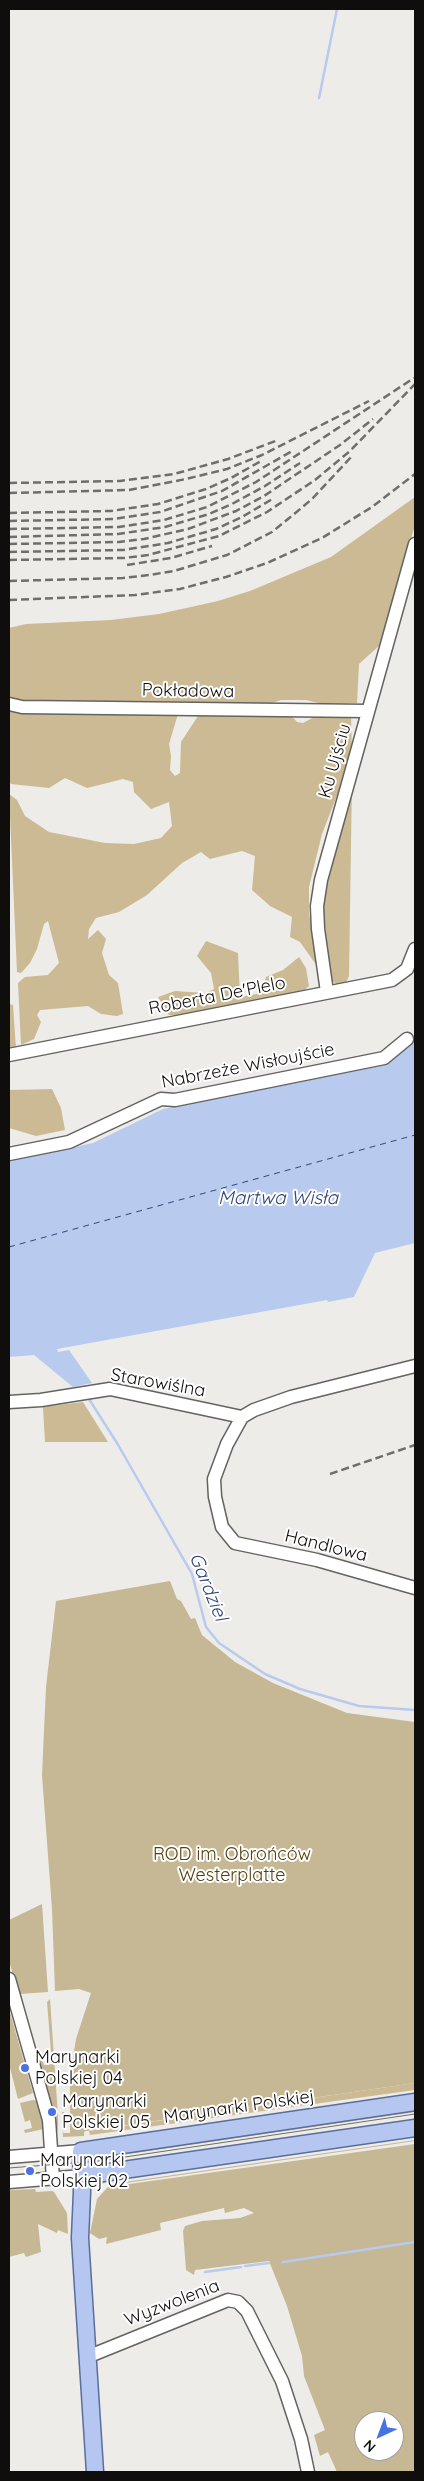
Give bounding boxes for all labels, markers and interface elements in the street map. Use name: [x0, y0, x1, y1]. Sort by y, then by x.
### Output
street label: Pokładowa: [142, 679, 234, 703]
street label: Ku Ujściu: [314, 721, 356, 801]
street label: Roberta De'Plelo: [147, 972, 287, 1020]
street label: Nabrzeże Wisłoujście: [160, 1039, 336, 1093]
water label: Martwa Wisła: [218, 1187, 338, 1209]
street label: Starowiślna: [109, 1364, 207, 1402]
street label: Handlowa: [282, 1525, 370, 1567]
water label: Gardziel: [184, 1550, 232, 1624]
park label: ROD im. Obrońców Westerplatte: [153, 1844, 311, 1886]
place label: Marynarki Polskiej 04: [35, 2047, 123, 2090]
marker: Marynarki Polskiej 04: [19, 2062, 31, 2074]
street label: Marynarki Polskiej: [162, 2086, 316, 2128]
place label: Marynarki Polskiej 05: [62, 2091, 150, 2134]
marker: Marynarki Polskiej 05: [46, 2106, 58, 2118]
place label: Marynarki Polskiej 02: [40, 2150, 128, 2192]
marker: Marynarki Polskiej 02: [24, 2165, 36, 2177]
street label: Wyzwolenia: [121, 2275, 223, 2331]
north arrow: [354, 2411, 404, 2461]
text: N: [360, 2436, 379, 2456]

